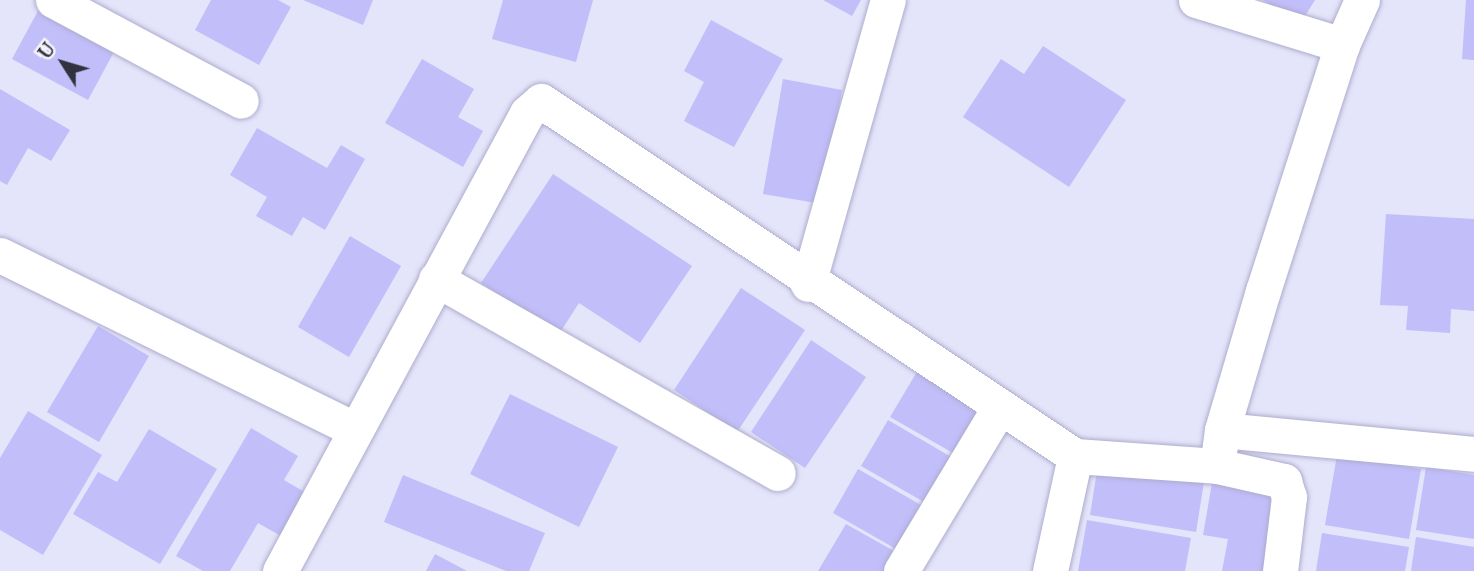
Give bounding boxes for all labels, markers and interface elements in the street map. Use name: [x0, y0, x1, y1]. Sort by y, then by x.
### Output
north arrow: [28, 28, 98, 98]
text: U: [32, 37, 60, 63]

